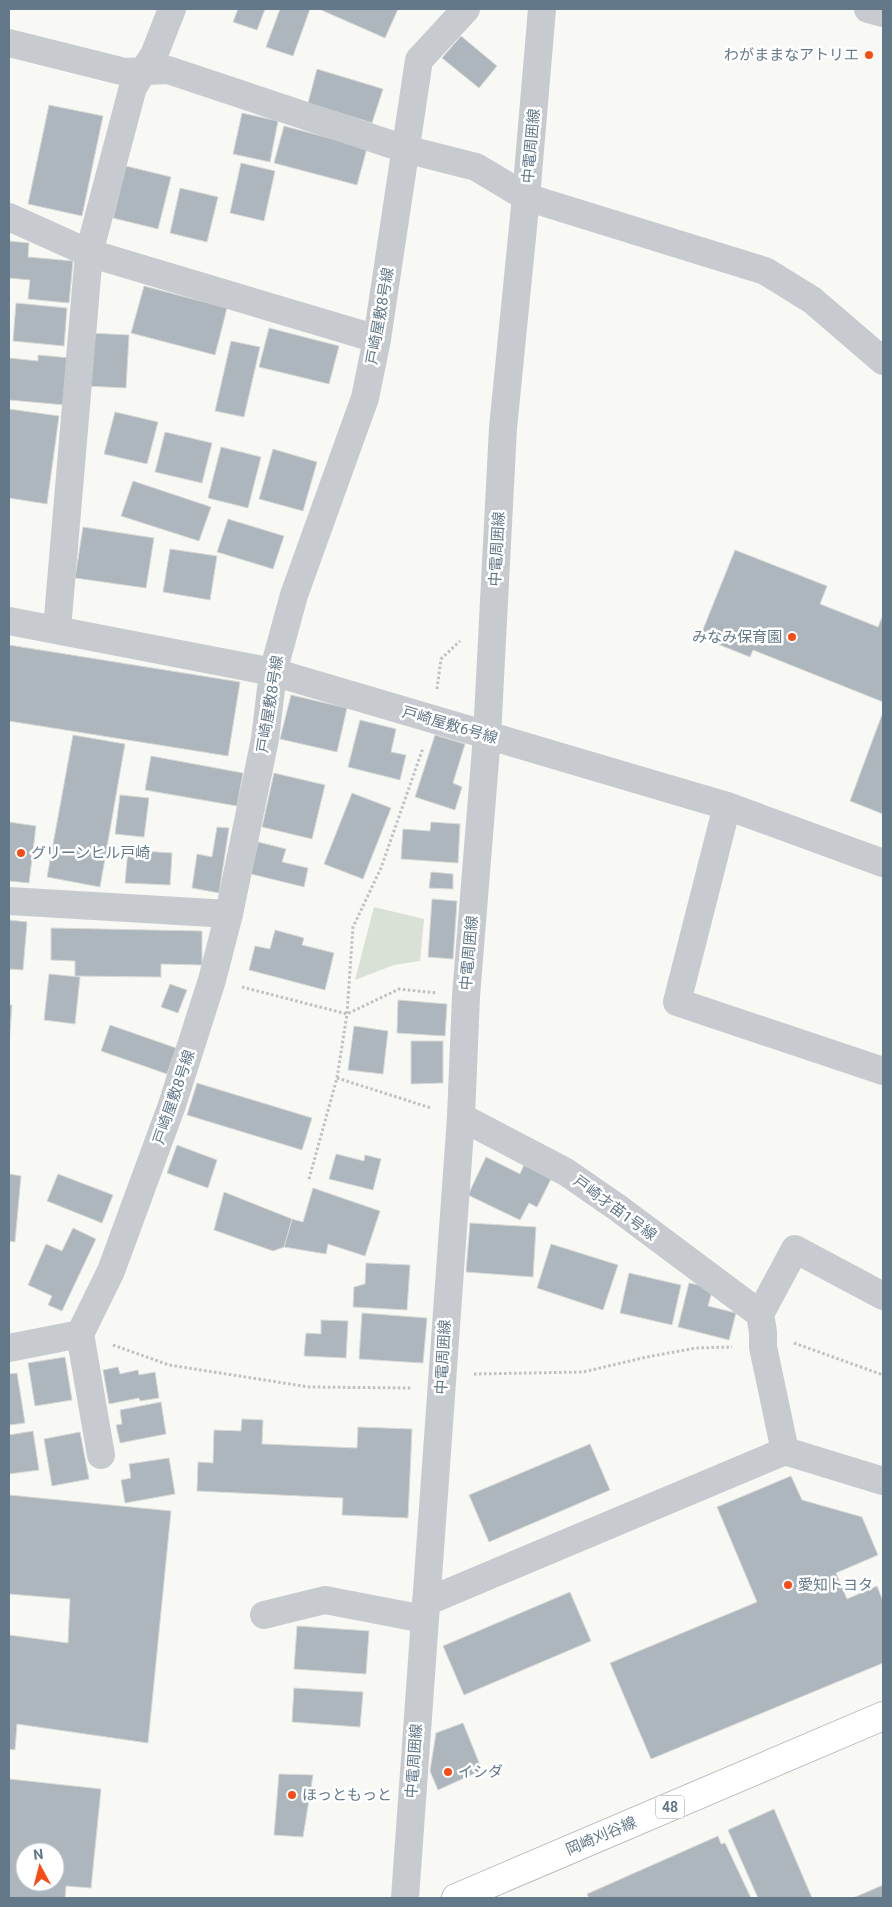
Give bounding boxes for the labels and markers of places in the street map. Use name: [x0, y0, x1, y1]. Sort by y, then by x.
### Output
place label: わがままなアトリエ: [724, 46, 859, 64]
marker: わがままなアトリエ: [863, 49, 875, 61]
place label: みなみ保育園: [692, 628, 782, 646]
marker: みなみ保育園: [786, 631, 798, 643]
place label: グリーンヒル戸崎: [31, 844, 150, 862]
marker: グリーンヒル戸崎: [15, 847, 27, 859]
place label: 愛知トヨタ: [798, 1576, 873, 1594]
marker: 愛知トヨタ: [782, 1579, 794, 1591]
place label: イシダ: [458, 1763, 503, 1781]
marker: イシダ: [442, 1766, 454, 1778]
place label: ほっともっと: [302, 1786, 392, 1804]
marker: ほっともっと: [286, 1789, 298, 1801]

